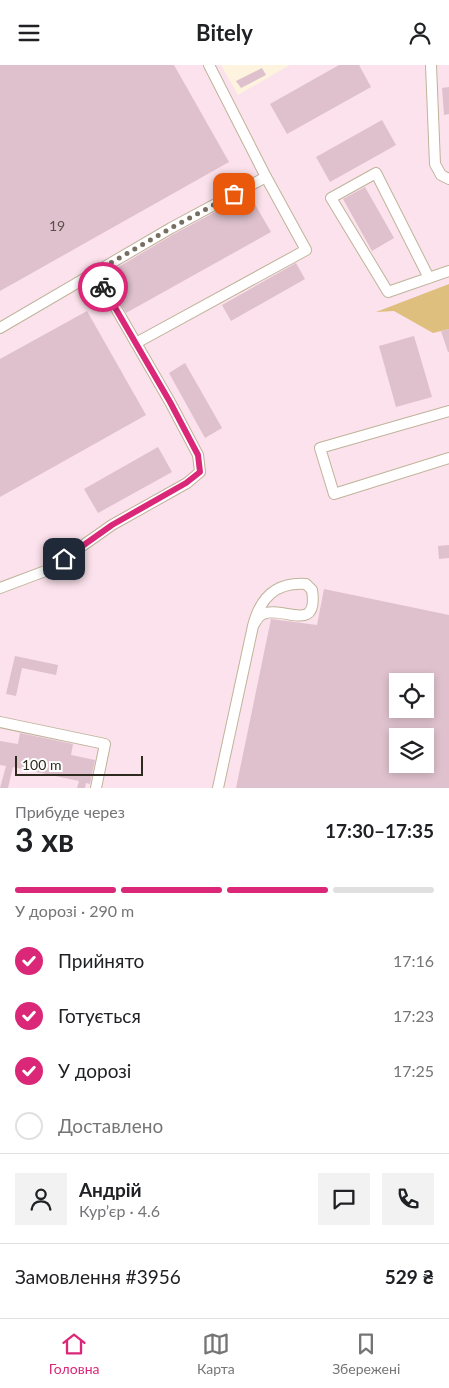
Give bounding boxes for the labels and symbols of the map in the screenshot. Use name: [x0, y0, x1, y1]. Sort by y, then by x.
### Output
pin: [213, 173, 255, 215]
house number: 19: [49, 217, 65, 234]
courier: [78, 262, 128, 312]
pin: [43, 538, 85, 580]
scale bar: [15, 753, 142, 776]

